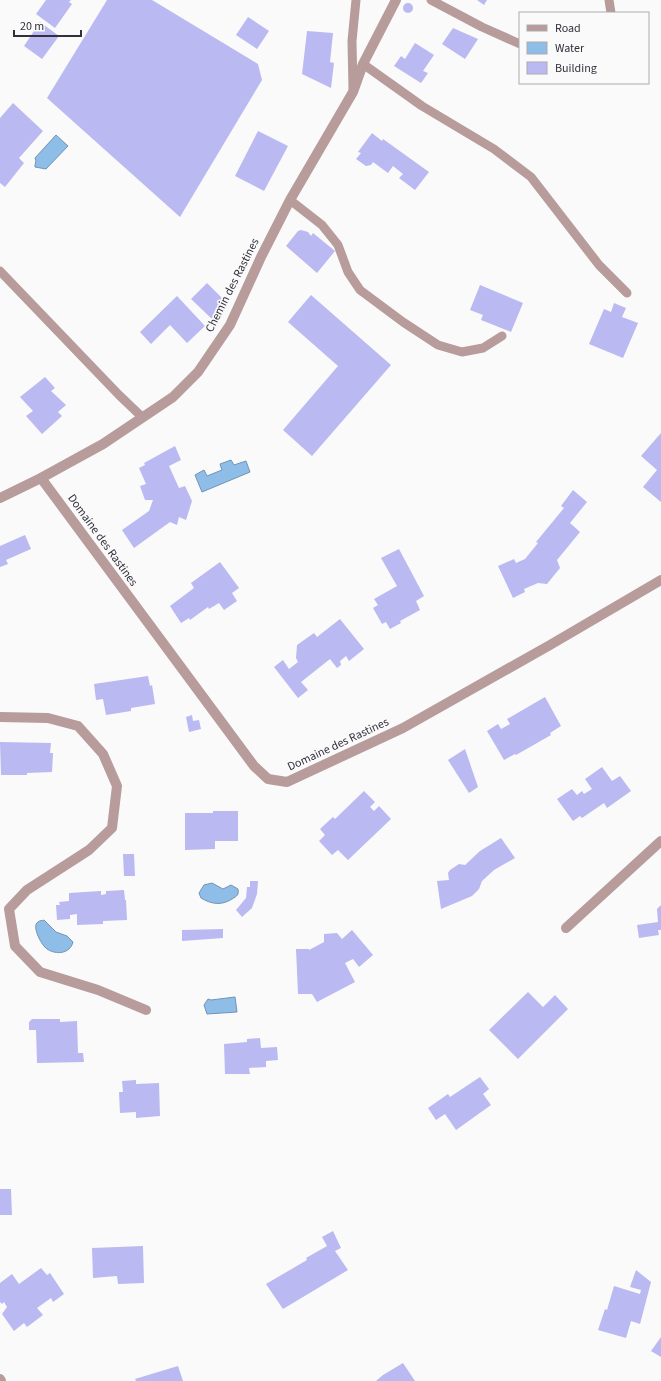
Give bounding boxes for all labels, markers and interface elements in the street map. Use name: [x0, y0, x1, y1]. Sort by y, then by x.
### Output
scale bar: [14, 12, 81, 38]
legend: [519, 12, 649, 84]
text: 20 m: [20, 18, 44, 35]
text: Road: [555, 20, 581, 37]
text: Water: [555, 40, 585, 57]
text: Building: [555, 60, 597, 77]
street label: Chemin des Rastines: [201, 235, 263, 335]
street label: Domaine des Rastines: [63, 491, 142, 590]
street label: Domaine des Rastines: [285, 714, 392, 775]

